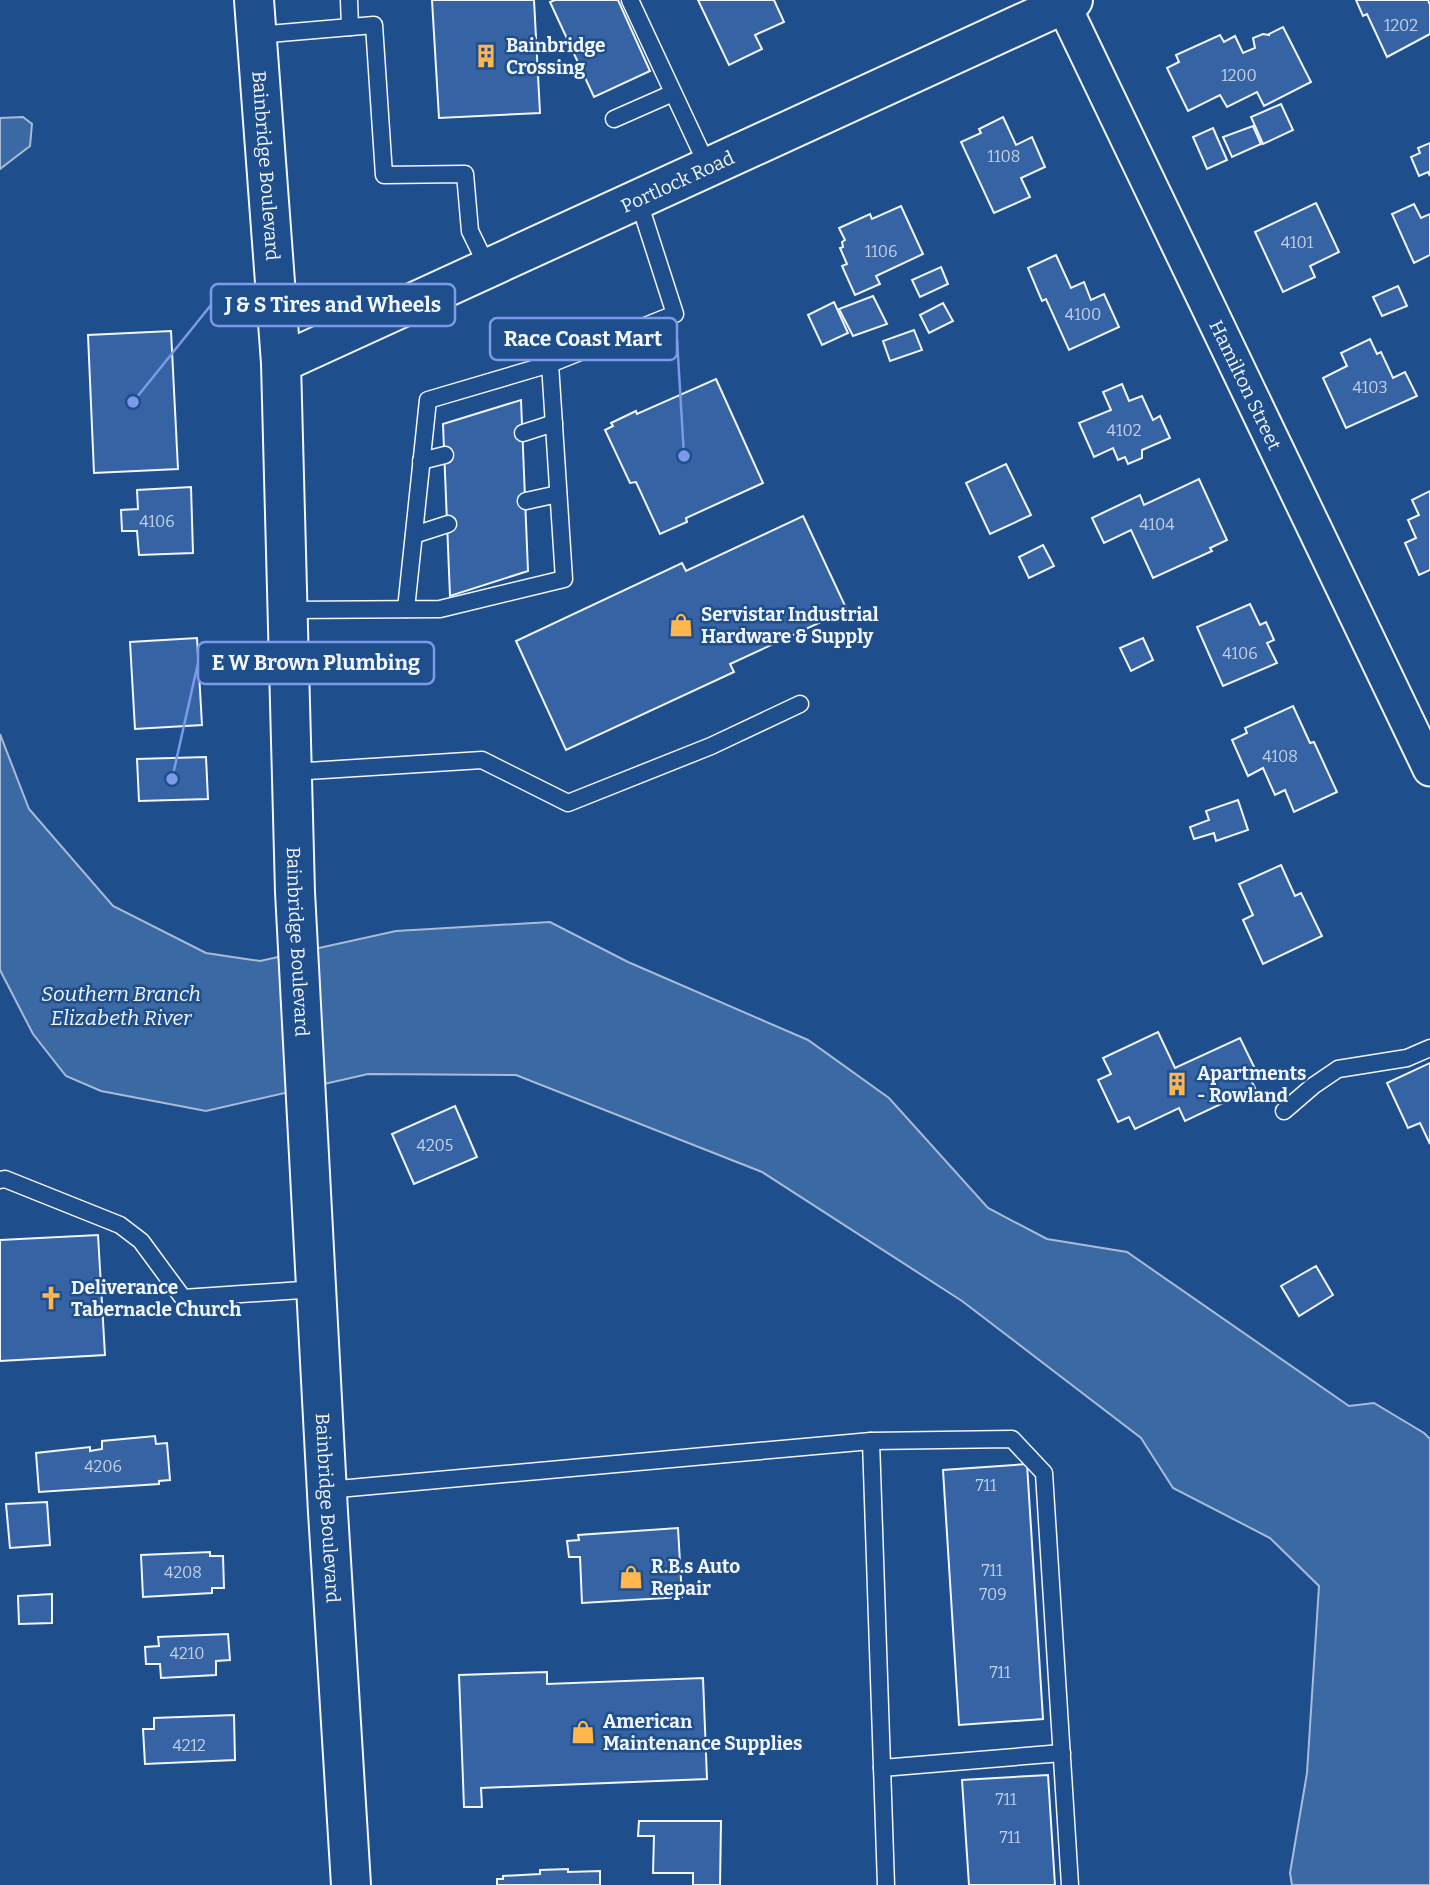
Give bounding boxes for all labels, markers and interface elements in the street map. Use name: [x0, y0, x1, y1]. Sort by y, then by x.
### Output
house number: 1202: [1384, 16, 1418, 35]
place label: Bainbridge Crossing: [506, 34, 606, 79]
building icon: Bainbridge Crossing: [472, 42, 500, 70]
house number: 1200: [1221, 66, 1257, 85]
street label: Bainbridge Boulevard: [247, 70, 284, 261]
street label: Portlock Road: [617, 146, 738, 218]
house number: 1108: [988, 147, 1020, 166]
house number: 4101: [1281, 233, 1314, 252]
house number: 1106: [865, 242, 897, 261]
callout: J & S Tires and Wheels: [211, 284, 455, 326]
text: J & S Tires and Wheels: [224, 292, 441, 318]
house number: 4100: [1065, 305, 1101, 324]
street label: Hamilton Street: [1204, 316, 1286, 454]
callout: Race Coast Mart: [490, 318, 677, 360]
text: Race Coast Mart: [504, 326, 663, 352]
house number: 4103: [1352, 378, 1388, 397]
house number: 4102: [1107, 421, 1141, 440]
house number: 4106: [139, 512, 175, 531]
house number: 4104: [1139, 515, 1175, 534]
place label: Servistar Industrial Hardware & Supply: [701, 603, 879, 648]
shop icon: Servistar Industrial Hardware & Supply: [667, 611, 695, 639]
callout: E W Brown Plumbing: [198, 642, 434, 684]
house number: 4106: [1222, 644, 1258, 663]
text: E W Brown Plumbing: [212, 650, 420, 676]
house number: 4108: [1262, 747, 1298, 766]
street label: Bainbridge Boulevard: [282, 846, 314, 1037]
water label: Southern Branch Elizabeth River: [41, 981, 201, 1031]
place label: Apartments - Rowland: [1197, 1062, 1306, 1107]
building icon: Apartments - Rowland: [1163, 1070, 1191, 1098]
house number: 4205: [417, 1136, 453, 1155]
place label: Deliverance Tabernacle Church: [71, 1276, 241, 1321]
church icon: Deliverance Tabernacle Church: [37, 1284, 65, 1312]
street label: Bainbridge Boulevard: [311, 1412, 345, 1604]
house number: 4206: [84, 1457, 122, 1476]
house number: 711: [975, 1476, 997, 1495]
place label: R.B.s Auto Repair: [651, 1555, 740, 1600]
house number: 711: [981, 1561, 1003, 1580]
house number: 4208: [164, 1563, 202, 1582]
shop icon: R.B.s Auto Repair: [617, 1563, 645, 1591]
house number: 709: [979, 1585, 1007, 1604]
house number: 4210: [170, 1644, 204, 1663]
house number: 711: [989, 1663, 1011, 1682]
place label: American Maintenance Supplies: [603, 1710, 802, 1755]
shop icon: American Maintenance Supplies: [569, 1718, 597, 1746]
house number: 4212: [172, 1736, 206, 1755]
house number: 711: [995, 1790, 1017, 1809]
house number: 711: [999, 1828, 1021, 1847]

